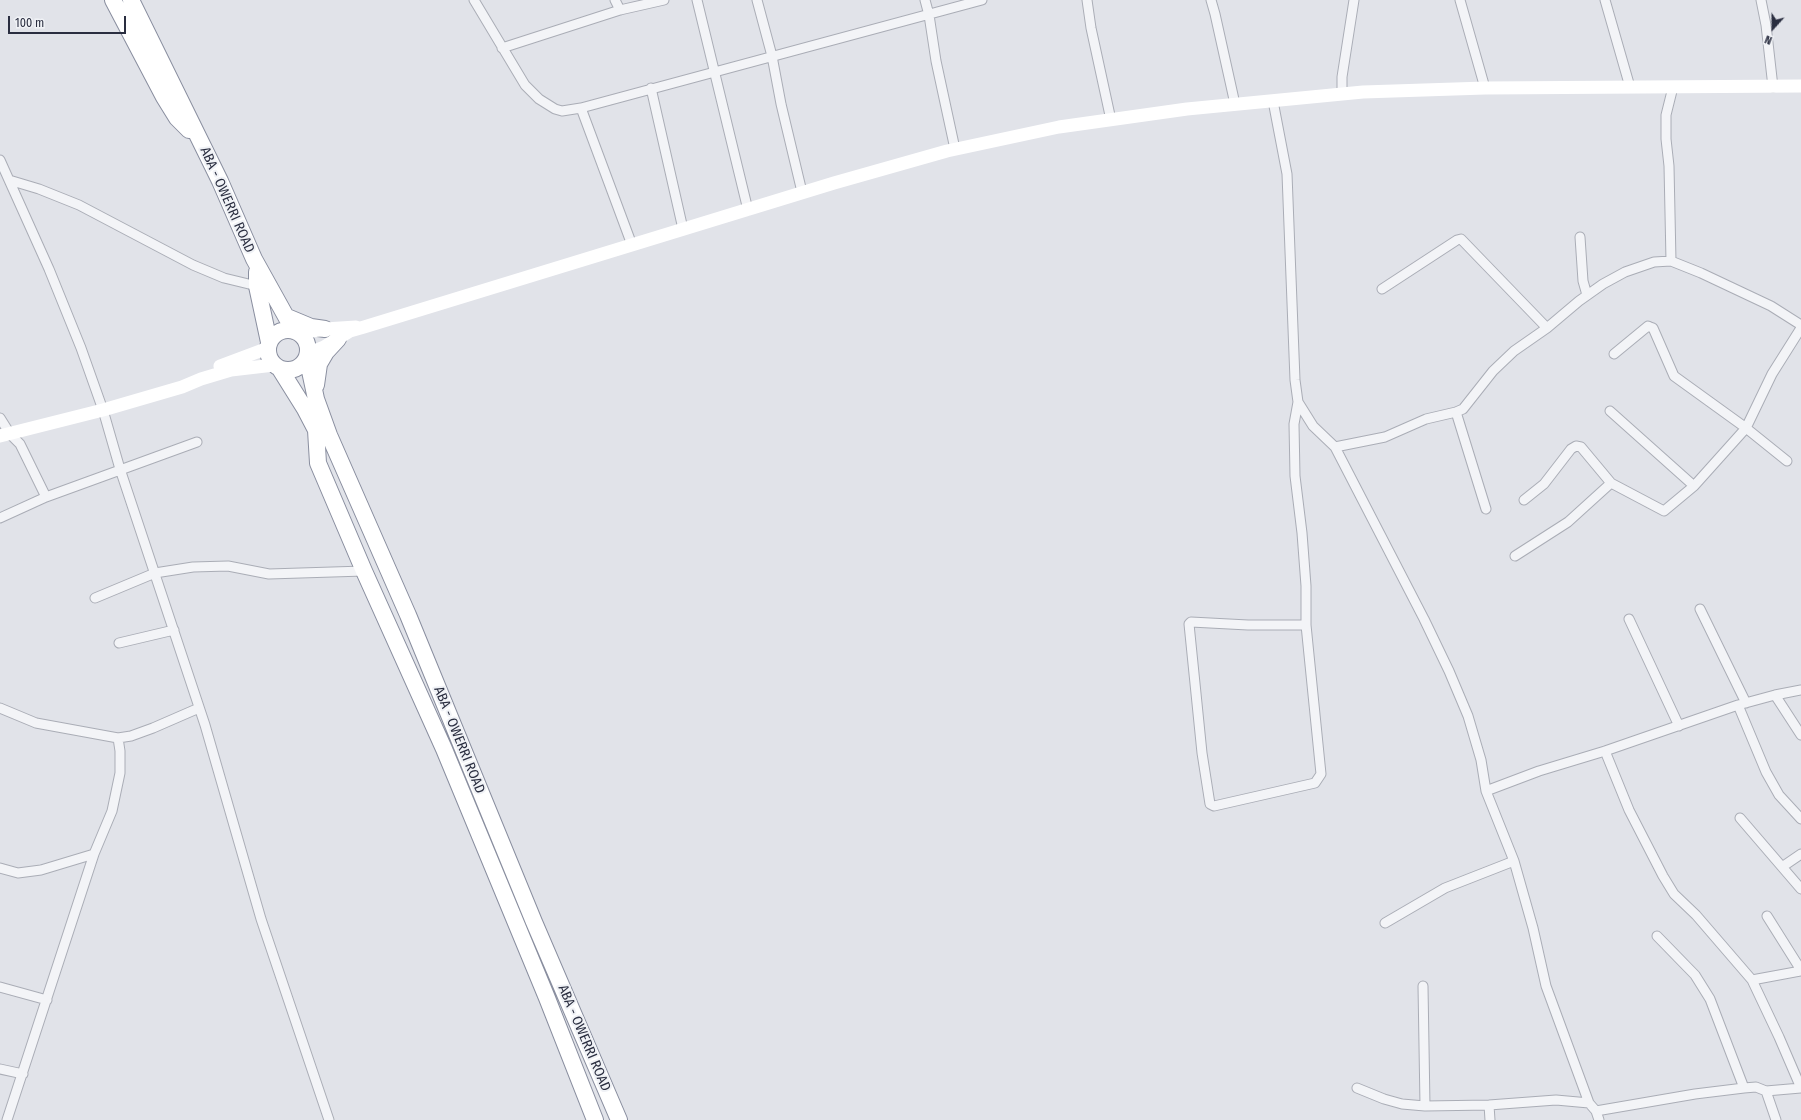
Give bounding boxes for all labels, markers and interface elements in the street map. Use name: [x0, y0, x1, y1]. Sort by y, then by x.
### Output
scale bar: [10, 8, 128, 34]
north arrow: [1753, 8, 1793, 48]
text: 100 m: [15, 16, 44, 30]
text: N: [1763, 32, 1774, 47]
street label: ABA - OWERRI ROAD: [196, 145, 258, 255]
street label: ABA - OWERRI ROAD: [430, 684, 488, 796]
street label: ABA - OWERRI ROAD: [554, 982, 614, 1094]

